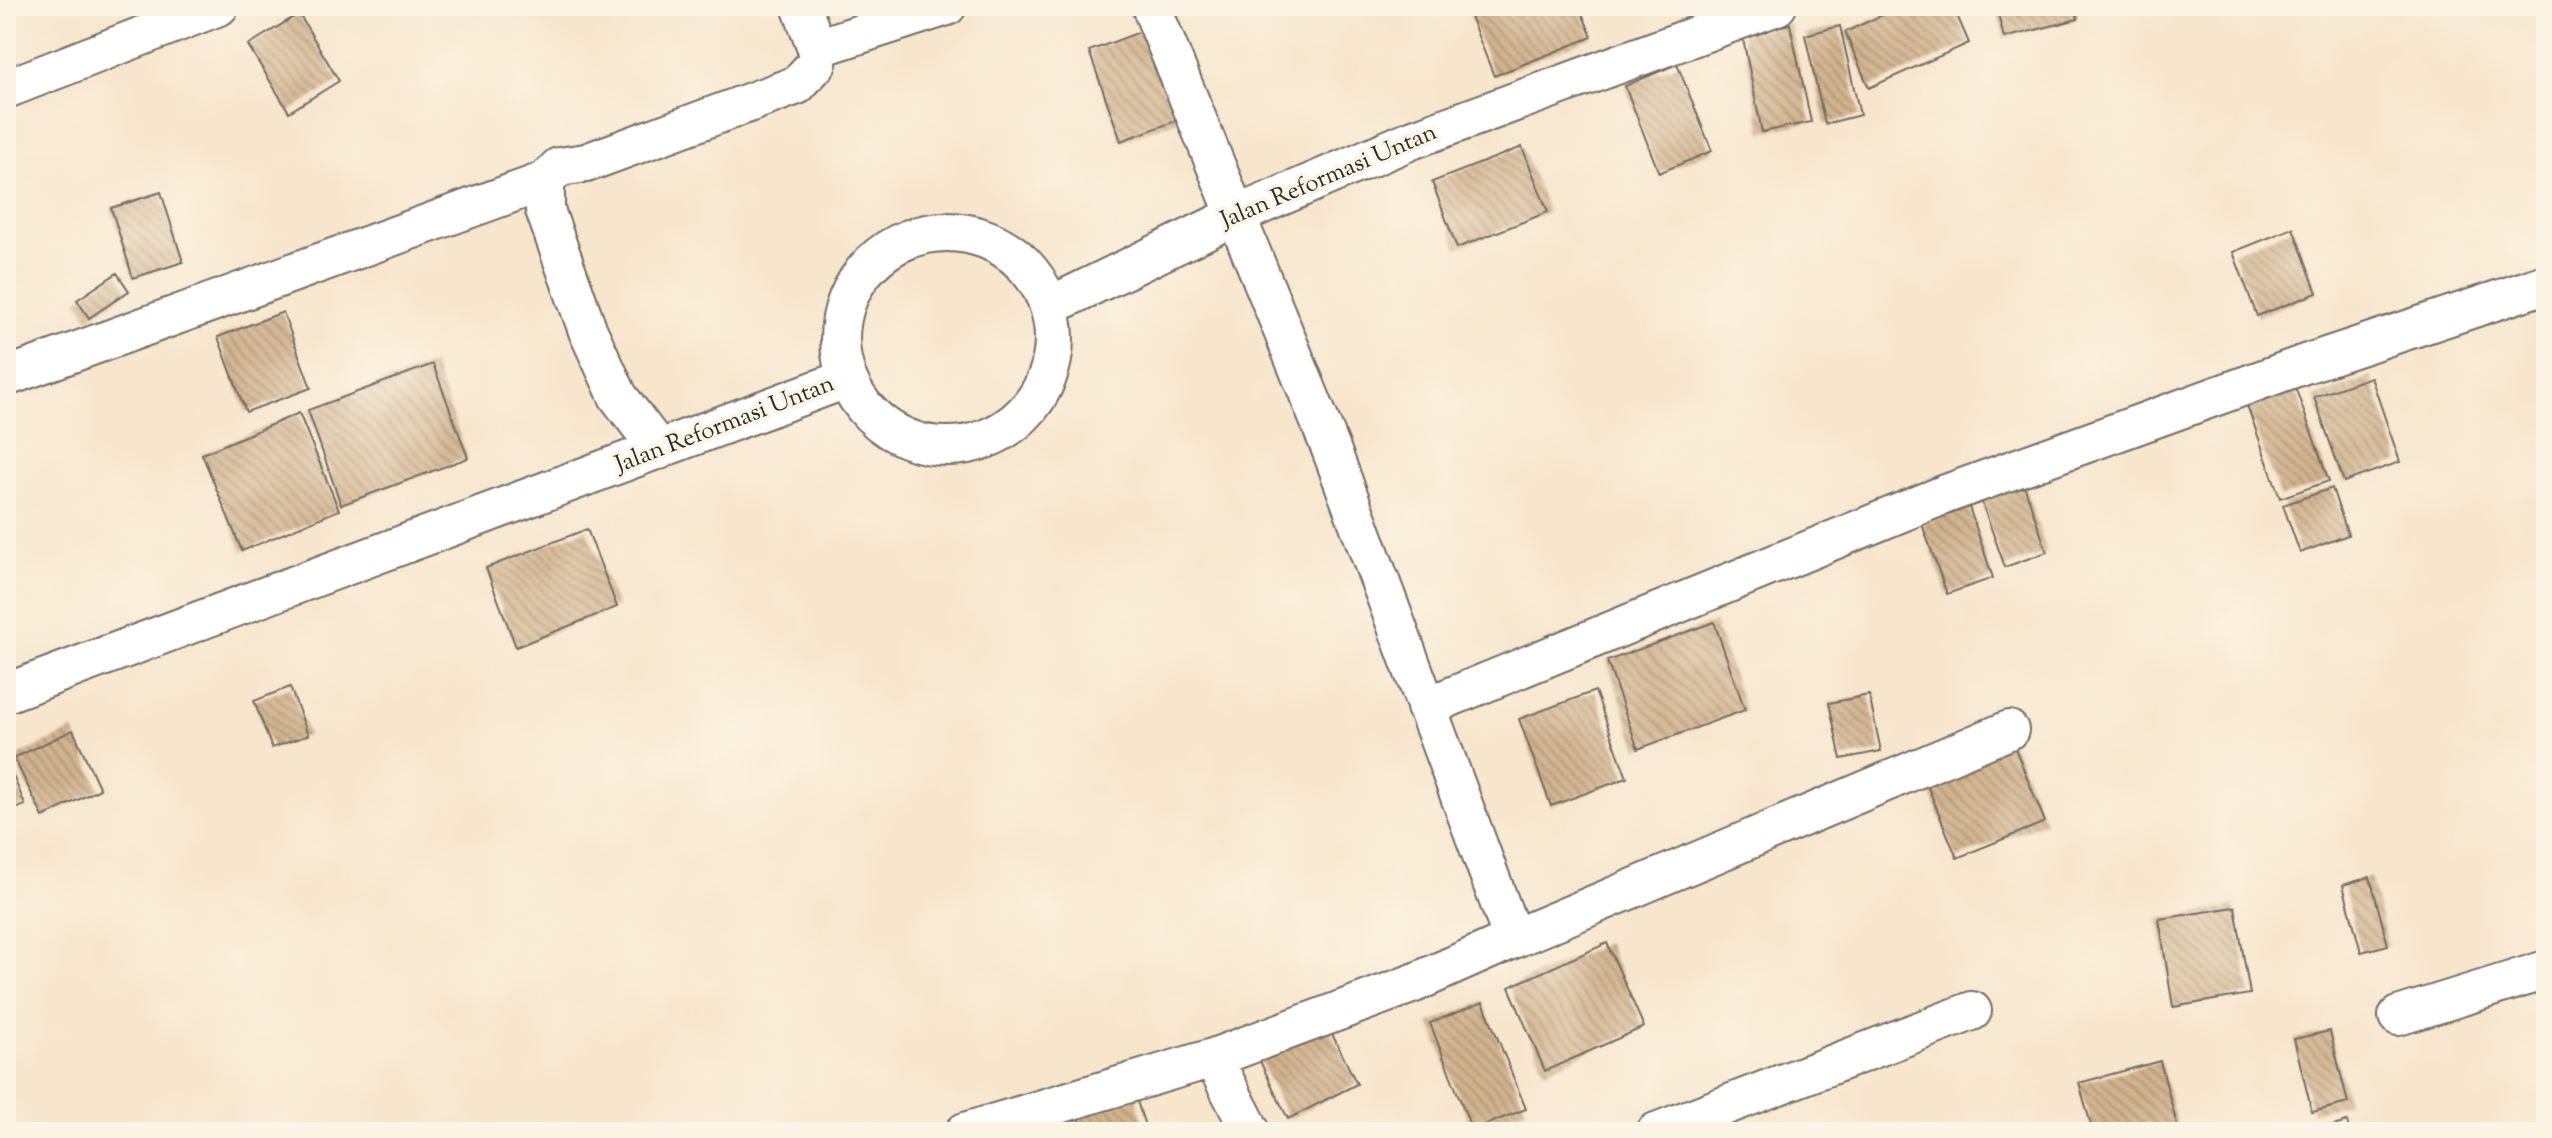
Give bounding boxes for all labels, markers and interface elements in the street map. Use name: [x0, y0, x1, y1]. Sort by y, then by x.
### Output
street label: Jalan Reformasi Untan: [1214, 116, 1442, 239]
street label: Jalan Reformasi Untan: [609, 368, 839, 483]

